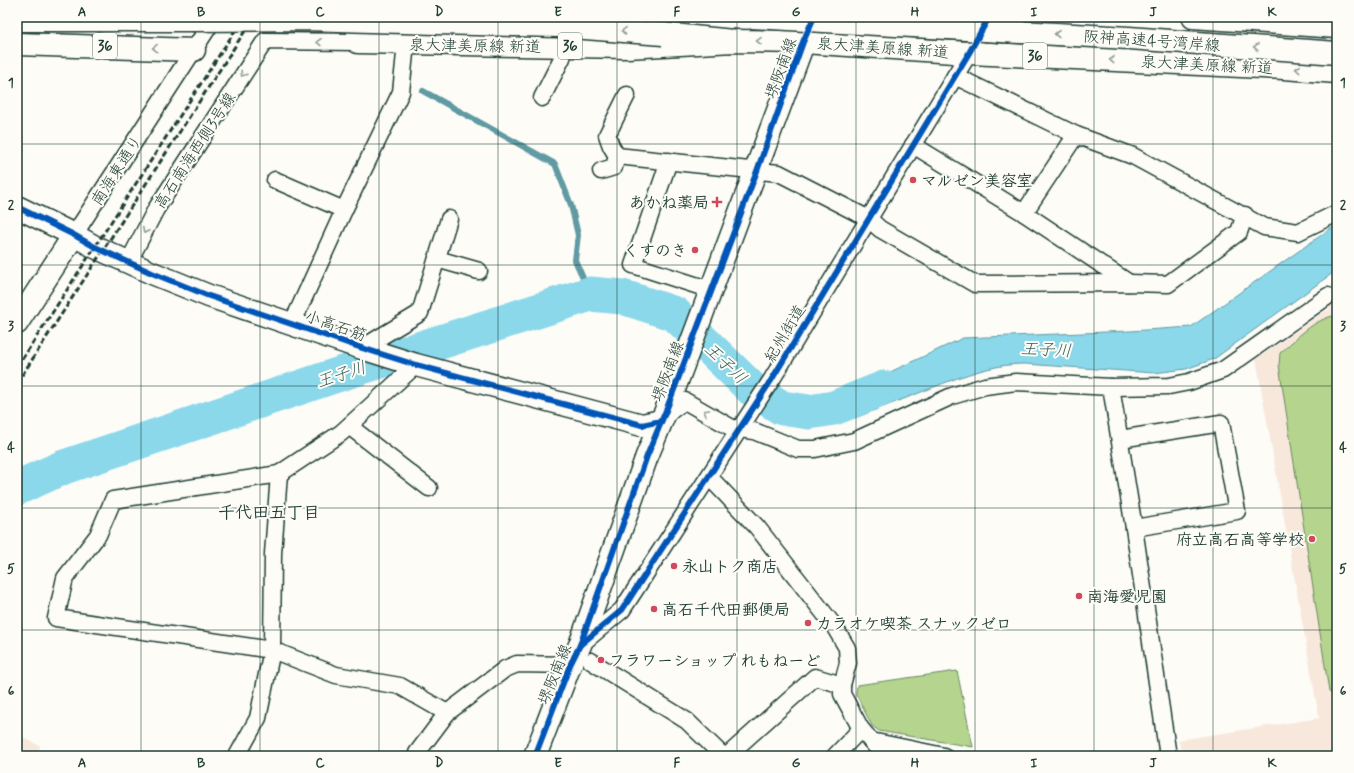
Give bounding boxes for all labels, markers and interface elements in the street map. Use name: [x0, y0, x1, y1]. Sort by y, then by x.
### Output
text: A: [78, 4, 86, 21]
text: B: [197, 4, 206, 21]
text: C: [315, 4, 325, 21]
text: D: [435, 4, 444, 21]
text: E: [554, 4, 562, 21]
text: F: [674, 4, 681, 21]
text: G: [792, 4, 801, 21]
text: H: [911, 4, 920, 21]
text: I: [1031, 4, 1038, 21]
text: J: [1149, 4, 1157, 21]
text: K: [1267, 4, 1277, 21]
street label: 阪神高速4号湾岸線: [1083, 26, 1221, 57]
one-way arrow: [621, 27, 627, 36]
one-way arrow: [1054, 30, 1060, 39]
road number: 36: [93, 33, 117, 59]
road number: 36: [558, 33, 582, 59]
street label: 泉大津美原線 新道: [816, 33, 950, 64]
street label: 泉大津美原線 新道: [409, 35, 541, 58]
street label: 堺阪南線: [761, 35, 802, 102]
one-way arrow: [756, 37, 762, 45]
one-way arrow: [316, 38, 322, 46]
one-way arrow: [1253, 42, 1259, 51]
road number: 36: [1023, 43, 1047, 69]
one-way arrow: [152, 44, 158, 52]
street label: 泉大津美原線 新道: [1140, 52, 1274, 79]
one-way arrow: [1109, 55, 1115, 64]
one-way arrow: [1295, 65, 1301, 74]
one-way arrow: [241, 69, 248, 76]
text: 1: [8, 75, 14, 92]
text: 1: [1340, 75, 1346, 92]
street label: 高石南海西側3号線: [150, 88, 241, 213]
street label: 南海東通り: [87, 132, 148, 210]
place label: マルゼン美容室: [921, 171, 1033, 192]
marker: マルゼン美容室: [908, 175, 918, 185]
place label: あかね薬局: [629, 193, 709, 214]
text: 2: [8, 197, 15, 214]
marker: あかね薬局: [712, 197, 722, 207]
text: 2: [1340, 197, 1347, 214]
one-way arrow: [142, 227, 149, 234]
place label: くすのき: [623, 241, 687, 262]
marker: くすのき: [690, 245, 700, 255]
street label: 紀州街道: [760, 301, 811, 367]
street label: 小高石筋: [302, 306, 369, 347]
text: 3: [8, 318, 14, 335]
text: 3: [1340, 318, 1346, 335]
street label: 堺阪南線: [647, 338, 690, 405]
water label: 王子川: [699, 338, 751, 389]
water label: 王子川: [1020, 338, 1072, 362]
water label: 王子川: [314, 357, 369, 393]
one-way arrow: [703, 409, 710, 417]
text: 4: [7, 440, 15, 457]
text: 4: [1339, 440, 1347, 457]
district label: 千代田五丁目: [218, 502, 320, 524]
place label: 府立高石高等学校: [1176, 530, 1304, 551]
marker: 府立高石高等学校: [1307, 534, 1317, 544]
place label: 永山トク商店: [682, 557, 778, 578]
text: 5: [7, 561, 15, 578]
marker: 永山トク商店: [669, 561, 679, 571]
text: 5: [1339, 561, 1347, 578]
place label: 南海愛児園: [1087, 587, 1167, 608]
marker: 南海愛児園: [1074, 591, 1084, 601]
place label: 高石千代田郵便局: [662, 600, 790, 621]
marker: 高石千代田郵便局: [649, 604, 659, 614]
place label: カラオケ喫茶 スナックゼロ: [816, 614, 1012, 635]
marker: カラオケ喫茶 スナックゼロ: [803, 618, 813, 628]
street label: 堺阪南線: [534, 641, 577, 708]
place label: フラワーショップ れもねーど: [609, 651, 820, 672]
marker: フラワーショップ れもねーど: [596, 655, 606, 665]
text: 6: [8, 683, 15, 700]
text: 6: [1340, 683, 1347, 700]
text: A: [78, 755, 86, 772]
text: B: [197, 755, 206, 772]
text: C: [315, 755, 325, 772]
text: D: [435, 755, 444, 772]
text: E: [554, 755, 562, 772]
text: F: [674, 755, 681, 772]
text: G: [792, 755, 801, 772]
text: H: [911, 755, 920, 772]
text: I: [1031, 755, 1038, 772]
text: J: [1149, 755, 1157, 772]
text: K: [1267, 755, 1277, 772]

